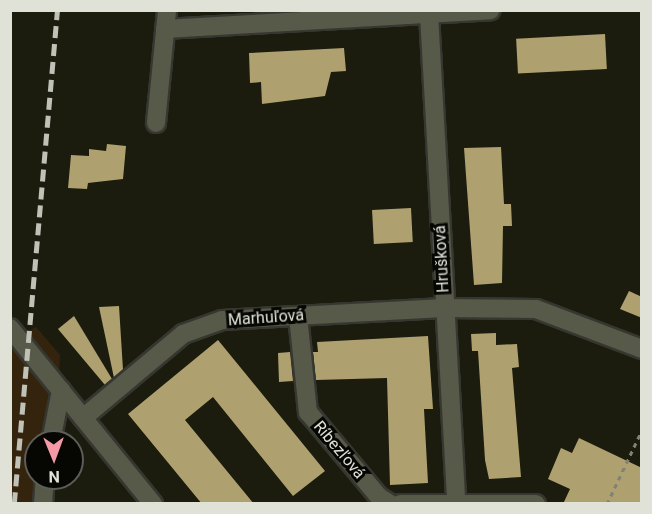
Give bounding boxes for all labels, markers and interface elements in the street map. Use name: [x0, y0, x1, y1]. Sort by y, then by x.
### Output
street label: Hrušková: [431, 225, 453, 293]
street label: Marhuľová: [227, 306, 305, 330]
street label: Ríbezľová: [309, 417, 369, 483]
north arrow: [24, 430, 84, 490]
text: N: [48, 467, 60, 486]

